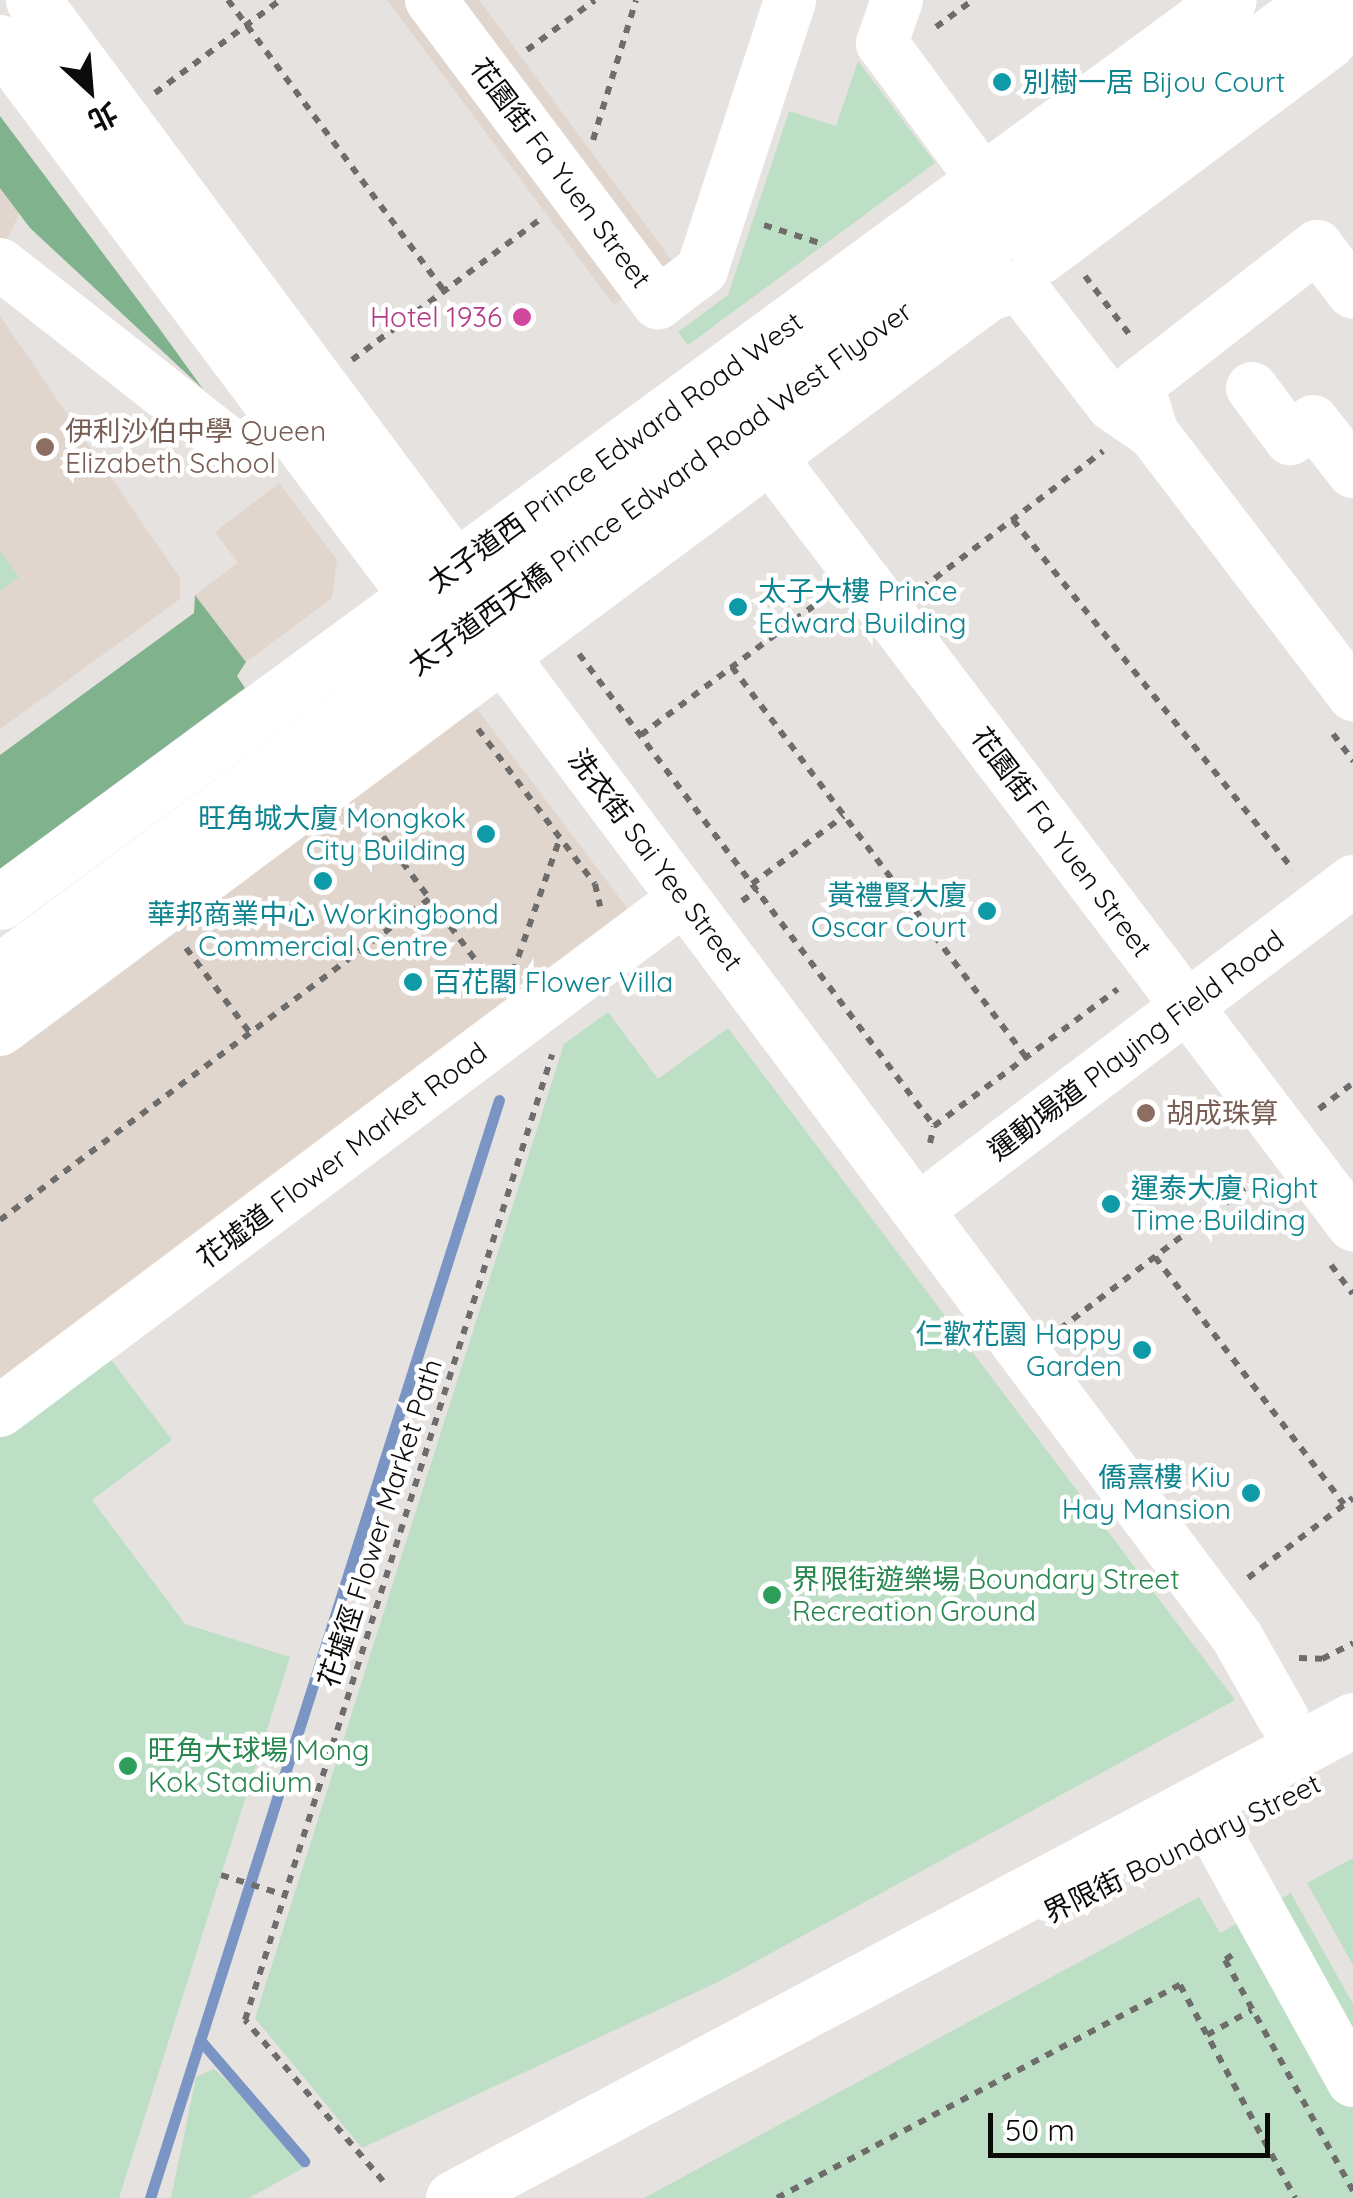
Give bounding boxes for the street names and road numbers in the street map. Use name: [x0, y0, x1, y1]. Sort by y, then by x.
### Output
street label: 花園街 Fa Yuen Street: [464, 52, 658, 294]
street label: 太子道西天橋 Prince Edward Road West Flyover: [402, 294, 918, 682]
street label: 太子道西 Prince Edward Road West: [421, 305, 809, 599]
street label: 花園街 Fa Yuen Street: [965, 721, 1159, 963]
street label: 洗衣街 Sai Yee Street: [562, 743, 750, 977]
street label: 運動場道 Playing Field Road: [982, 923, 1290, 1167]
street label: 花墟道 Flower Market Road: [191, 1035, 493, 1275]
street label: 花墟徑 Flower Market Path: [311, 1355, 449, 1691]
street label: 界限街 Boundary Street: [1038, 1766, 1326, 1930]

